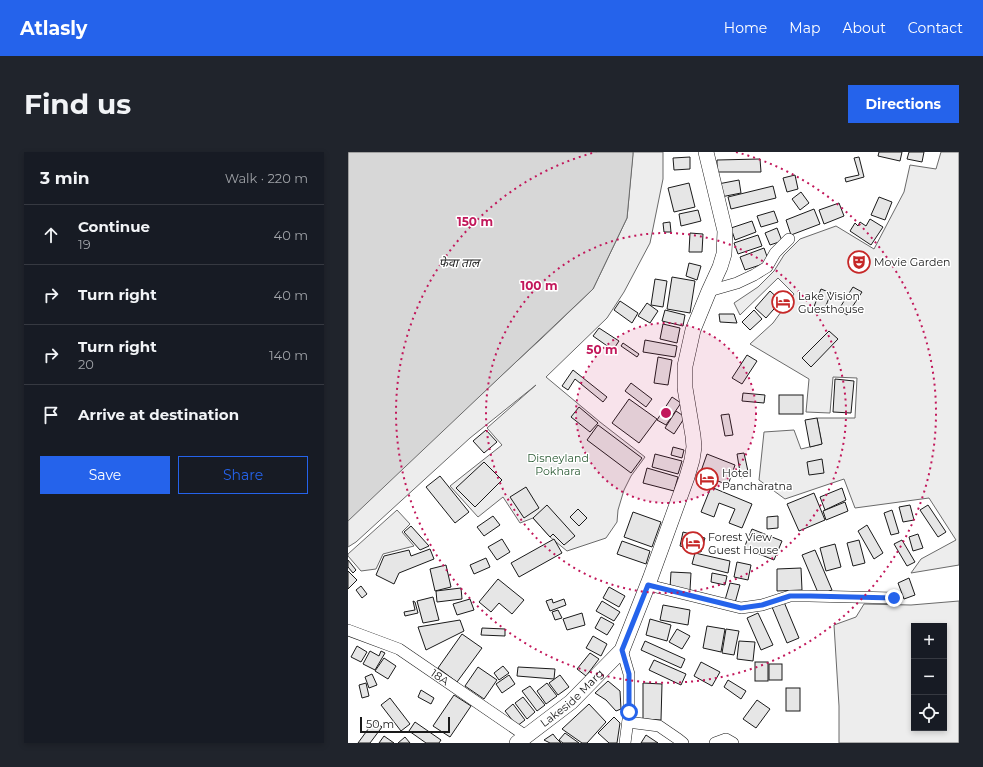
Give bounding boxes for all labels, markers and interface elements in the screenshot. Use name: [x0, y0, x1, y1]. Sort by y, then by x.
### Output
text: Atlasly: [20, 17, 87, 40]
text: Home: [724, 19, 767, 37]
text: Map: [789, 19, 820, 37]
text: About: [842, 19, 886, 37]
text: Contact: [908, 19, 963, 37]
button: Directions: [848, 85, 959, 123]
text: Find us: [24, 87, 131, 121]
text: 3 min: [40, 168, 90, 188]
text: Walk · 220 m: [225, 170, 308, 186]
text: 150 m: [457, 214, 493, 229]
text: Continue: [78, 217, 150, 236]
icon: ahead: [40, 224, 62, 246]
text: 40 m: [274, 227, 308, 243]
text: 19: [78, 236, 91, 252]
theatre icon: Movie Garden: [846, 249, 872, 275]
water label: फेवा ताल: [439, 255, 482, 270]
place label: Movie Garden: [874, 255, 951, 269]
text: 100 m: [521, 278, 557, 293]
icon: right: [40, 284, 62, 306]
text: Turn right: [78, 285, 157, 304]
text: 40 m: [274, 287, 308, 303]
hotel icon: Lake Vision Guesthouse: [770, 289, 796, 315]
place label: Lake Vision Guesthouse: [798, 289, 864, 316]
text: Turn right: [78, 337, 157, 356]
text: 50 m: [586, 342, 618, 357]
icon: right: [40, 344, 62, 366]
text: 140 m: [269, 347, 308, 363]
text: 20: [78, 356, 94, 372]
icon: arrive: [40, 404, 62, 426]
text: Arrive at destination: [78, 405, 239, 424]
centre of rings: [659, 406, 673, 420]
park label: Disneyland Pokhara: [527, 451, 589, 478]
button: Save: [40, 456, 170, 494]
button: Share: [178, 456, 308, 494]
hotel icon: Hotel Pancharatna: [694, 466, 720, 492]
place label: Hotel Pancharatna: [722, 466, 793, 493]
hotel icon: Forest View Guest House: [680, 530, 706, 556]
place label: Forest View Guest House: [708, 530, 779, 557]
route end: [885, 589, 903, 607]
map controls: [911, 623, 947, 731]
button: +: [911, 623, 947, 659]
button: −: [911, 659, 947, 695]
street label: 18A: [428, 666, 452, 688]
street label: Lakeside Marg: [537, 666, 606, 730]
button: locate: [911, 695, 947, 731]
route start: [620, 703, 638, 721]
scale bar: [360, 715, 450, 734]
text: 50 m: [366, 717, 394, 731]

